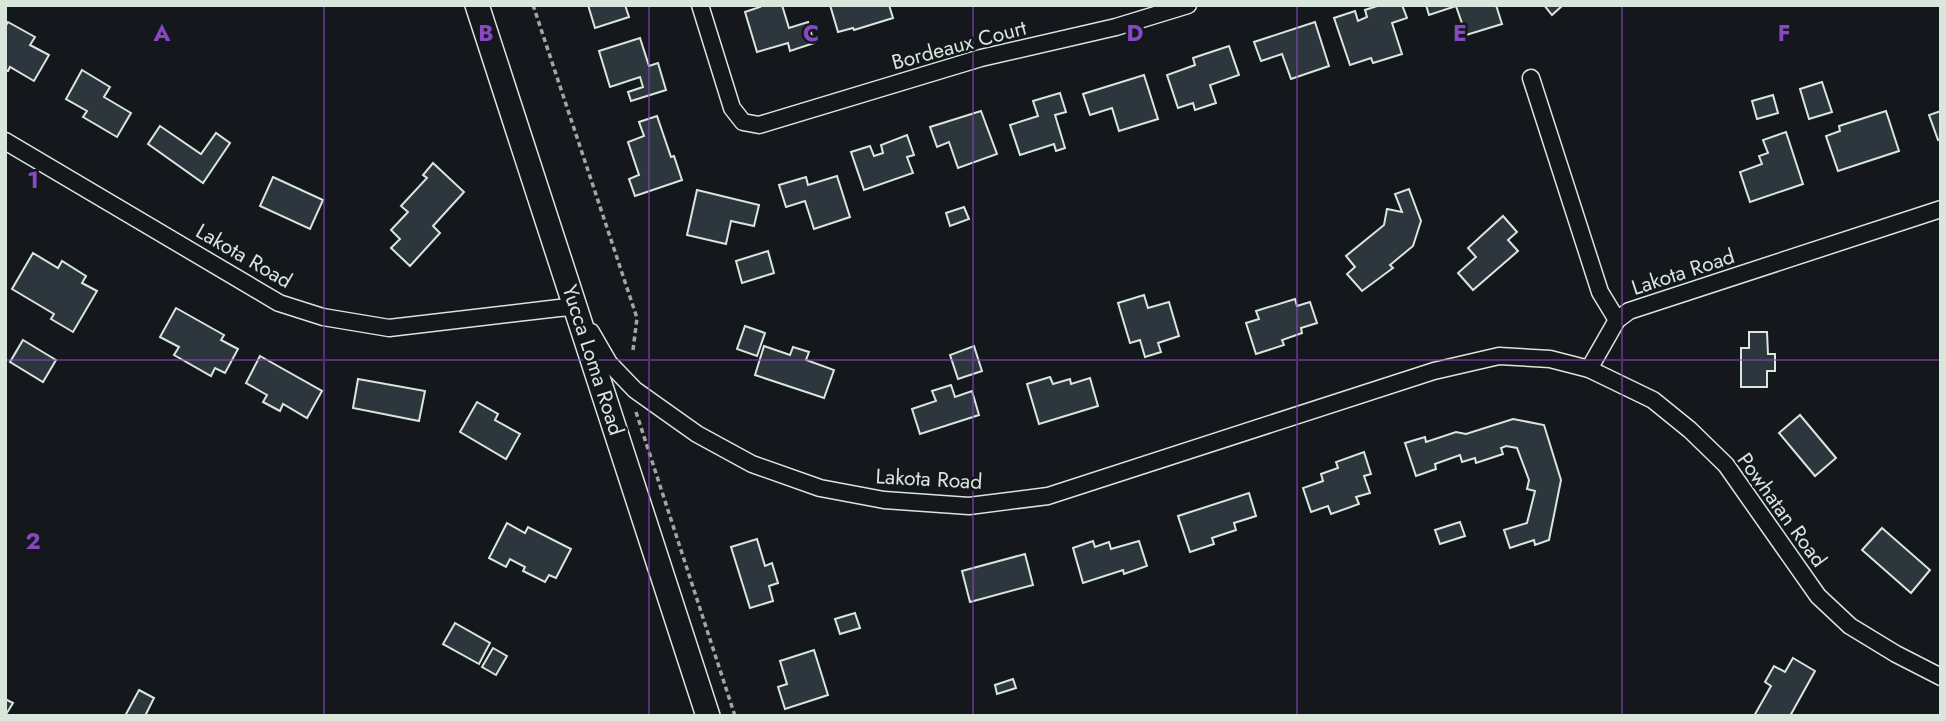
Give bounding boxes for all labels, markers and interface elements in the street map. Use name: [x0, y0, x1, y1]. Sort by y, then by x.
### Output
street label: Bordeaux Court: [888, 13, 1030, 77]
text: A: [153, 16, 171, 50]
text: B: [478, 16, 494, 50]
text: C: [803, 16, 819, 50]
text: D: [1127, 16, 1144, 50]
text: E: [1453, 16, 1467, 50]
text: F: [1778, 16, 1790, 50]
text: 1: [27, 163, 39, 197]
street label: Lakota Road: [190, 216, 298, 296]
street label: Lakota Road: [1628, 241, 1738, 303]
street label: Yucca Loma Road: [555, 281, 631, 439]
street label: Powhatan Road: [1730, 446, 1834, 574]
street label: Lakota Road: [875, 461, 983, 497]
text: 2: [25, 524, 41, 558]

